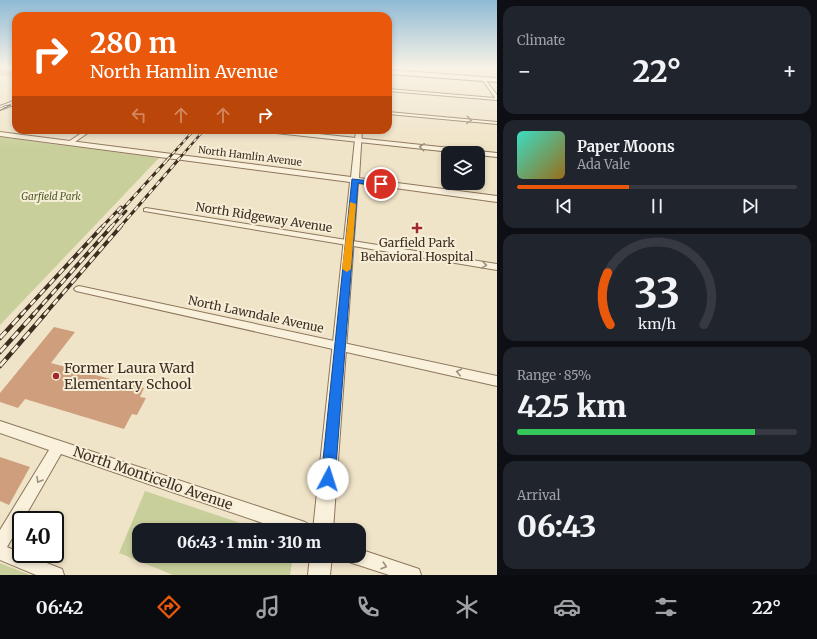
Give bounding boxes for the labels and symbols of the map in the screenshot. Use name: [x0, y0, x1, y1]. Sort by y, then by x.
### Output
one-way arrow: [466, 116, 472, 125]
street label: North Hamlin Avenue: [197, 143, 303, 169]
one-way arrow: [419, 143, 425, 152]
pin: [364, 167, 398, 201]
park label: Garfield Park: [21, 190, 81, 203]
street label: North Ridgeway Avenue: [195, 199, 333, 235]
marker: Garfield Park Behavioral Hospital: [411, 222, 423, 234]
place label: Garfield Park Behavioral Hospital: [361, 235, 474, 264]
one-way arrow: [481, 261, 487, 269]
street label: North Lawndale Avenue: [187, 292, 325, 336]
place label: Former Laura Ward Elementary School: [64, 359, 195, 393]
one-way arrow: [456, 369, 462, 377]
marker: Former Laura Ward Elementary School: [51, 371, 61, 381]
street label: North Monticello Avenue: [71, 442, 235, 514]
position arrow: [307, 458, 349, 500]
one-way arrow: [36, 476, 44, 483]
speed limit sign: 40: [12, 511, 64, 563]
one-way arrow: [381, 561, 388, 569]

